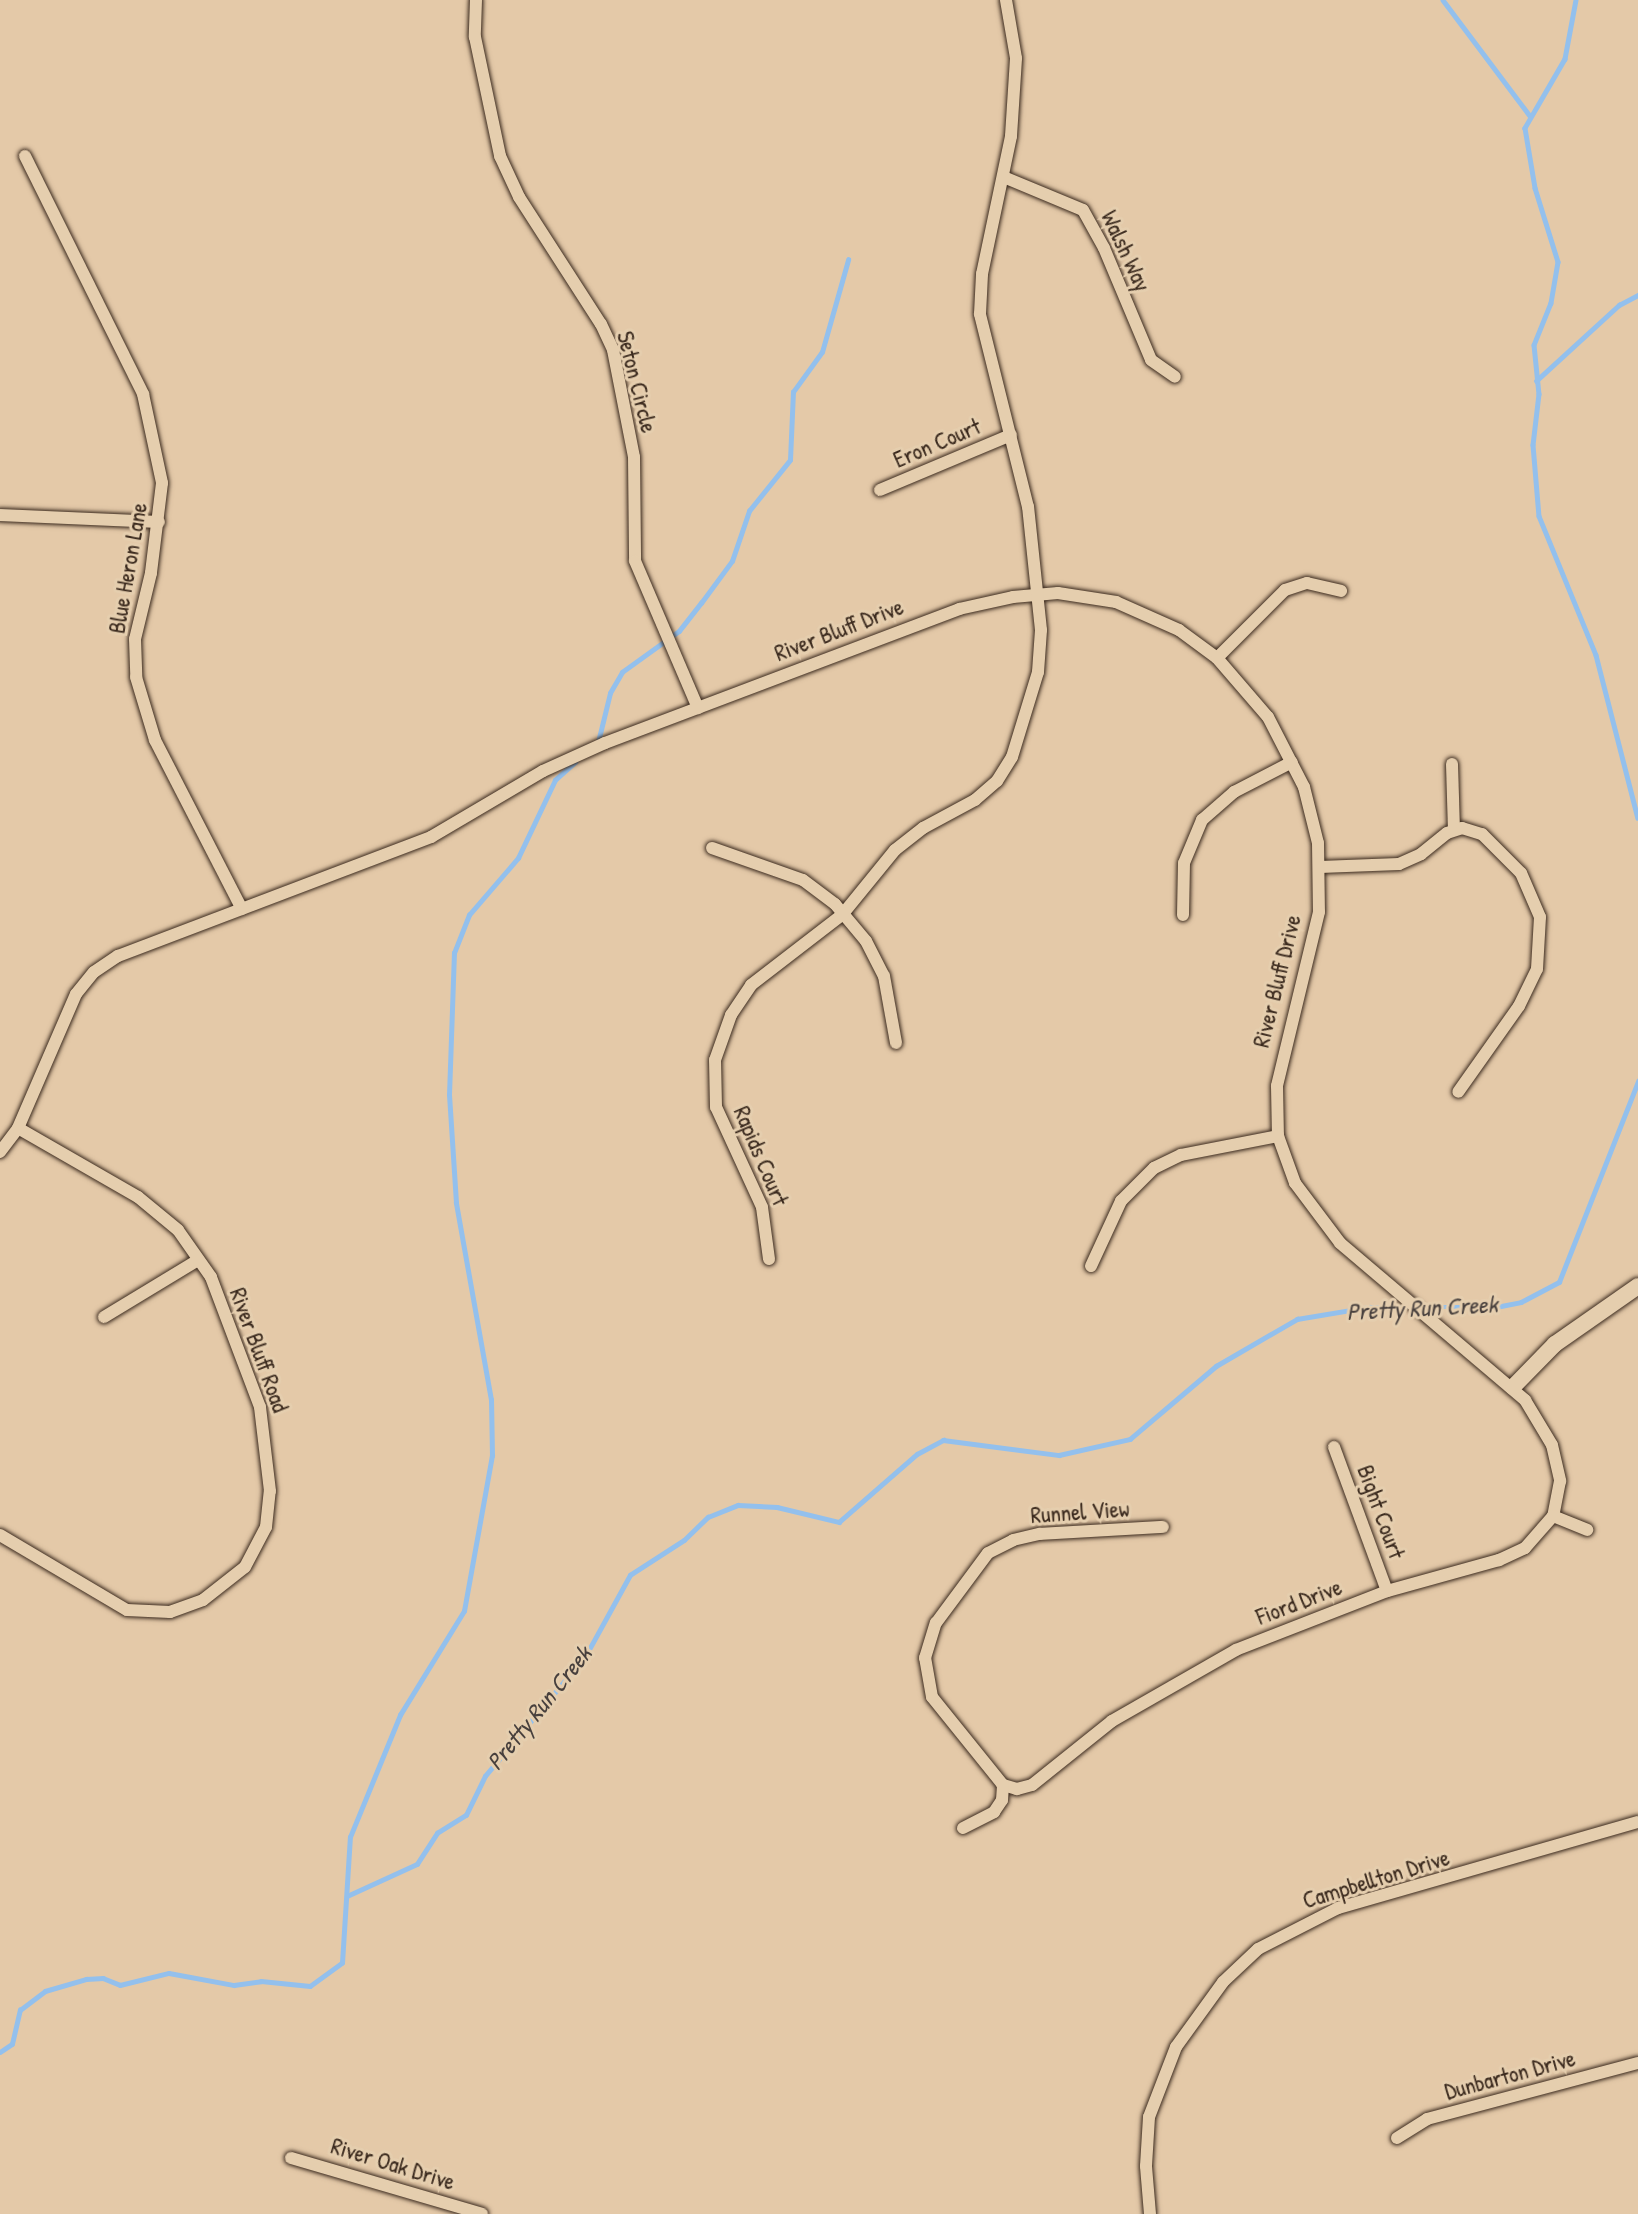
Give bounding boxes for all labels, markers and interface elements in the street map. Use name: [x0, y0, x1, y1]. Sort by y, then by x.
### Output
street label: Walsh Way: [1095, 206, 1157, 296]
street label: Seton Circle: [611, 329, 663, 435]
street label: Eron Court: [889, 412, 985, 474]
street label: Blue Heron Lane: [103, 500, 153, 636]
street label: River Bluff Drive: [771, 593, 907, 667]
street label: River Bluff Drive: [1247, 912, 1307, 1050]
street label: Rapids Court: [728, 1102, 794, 1210]
street label: River Bluff Road: [224, 1284, 294, 1416]
water label: Pretty Run Creek: [1346, 1290, 1498, 1326]
street label: Bight Court: [1351, 1461, 1411, 1563]
street label: Runnel View: [1030, 1495, 1130, 1529]
street label: Fiord Drive: [1252, 1573, 1346, 1631]
water label: Pretty Run Creek: [480, 1640, 598, 1776]
street label: Campbellton Drive: [1299, 1844, 1453, 1914]
street label: Dunbarton Drive: [1442, 2044, 1578, 2106]
street label: River Oak Drive: [328, 2132, 458, 2196]

